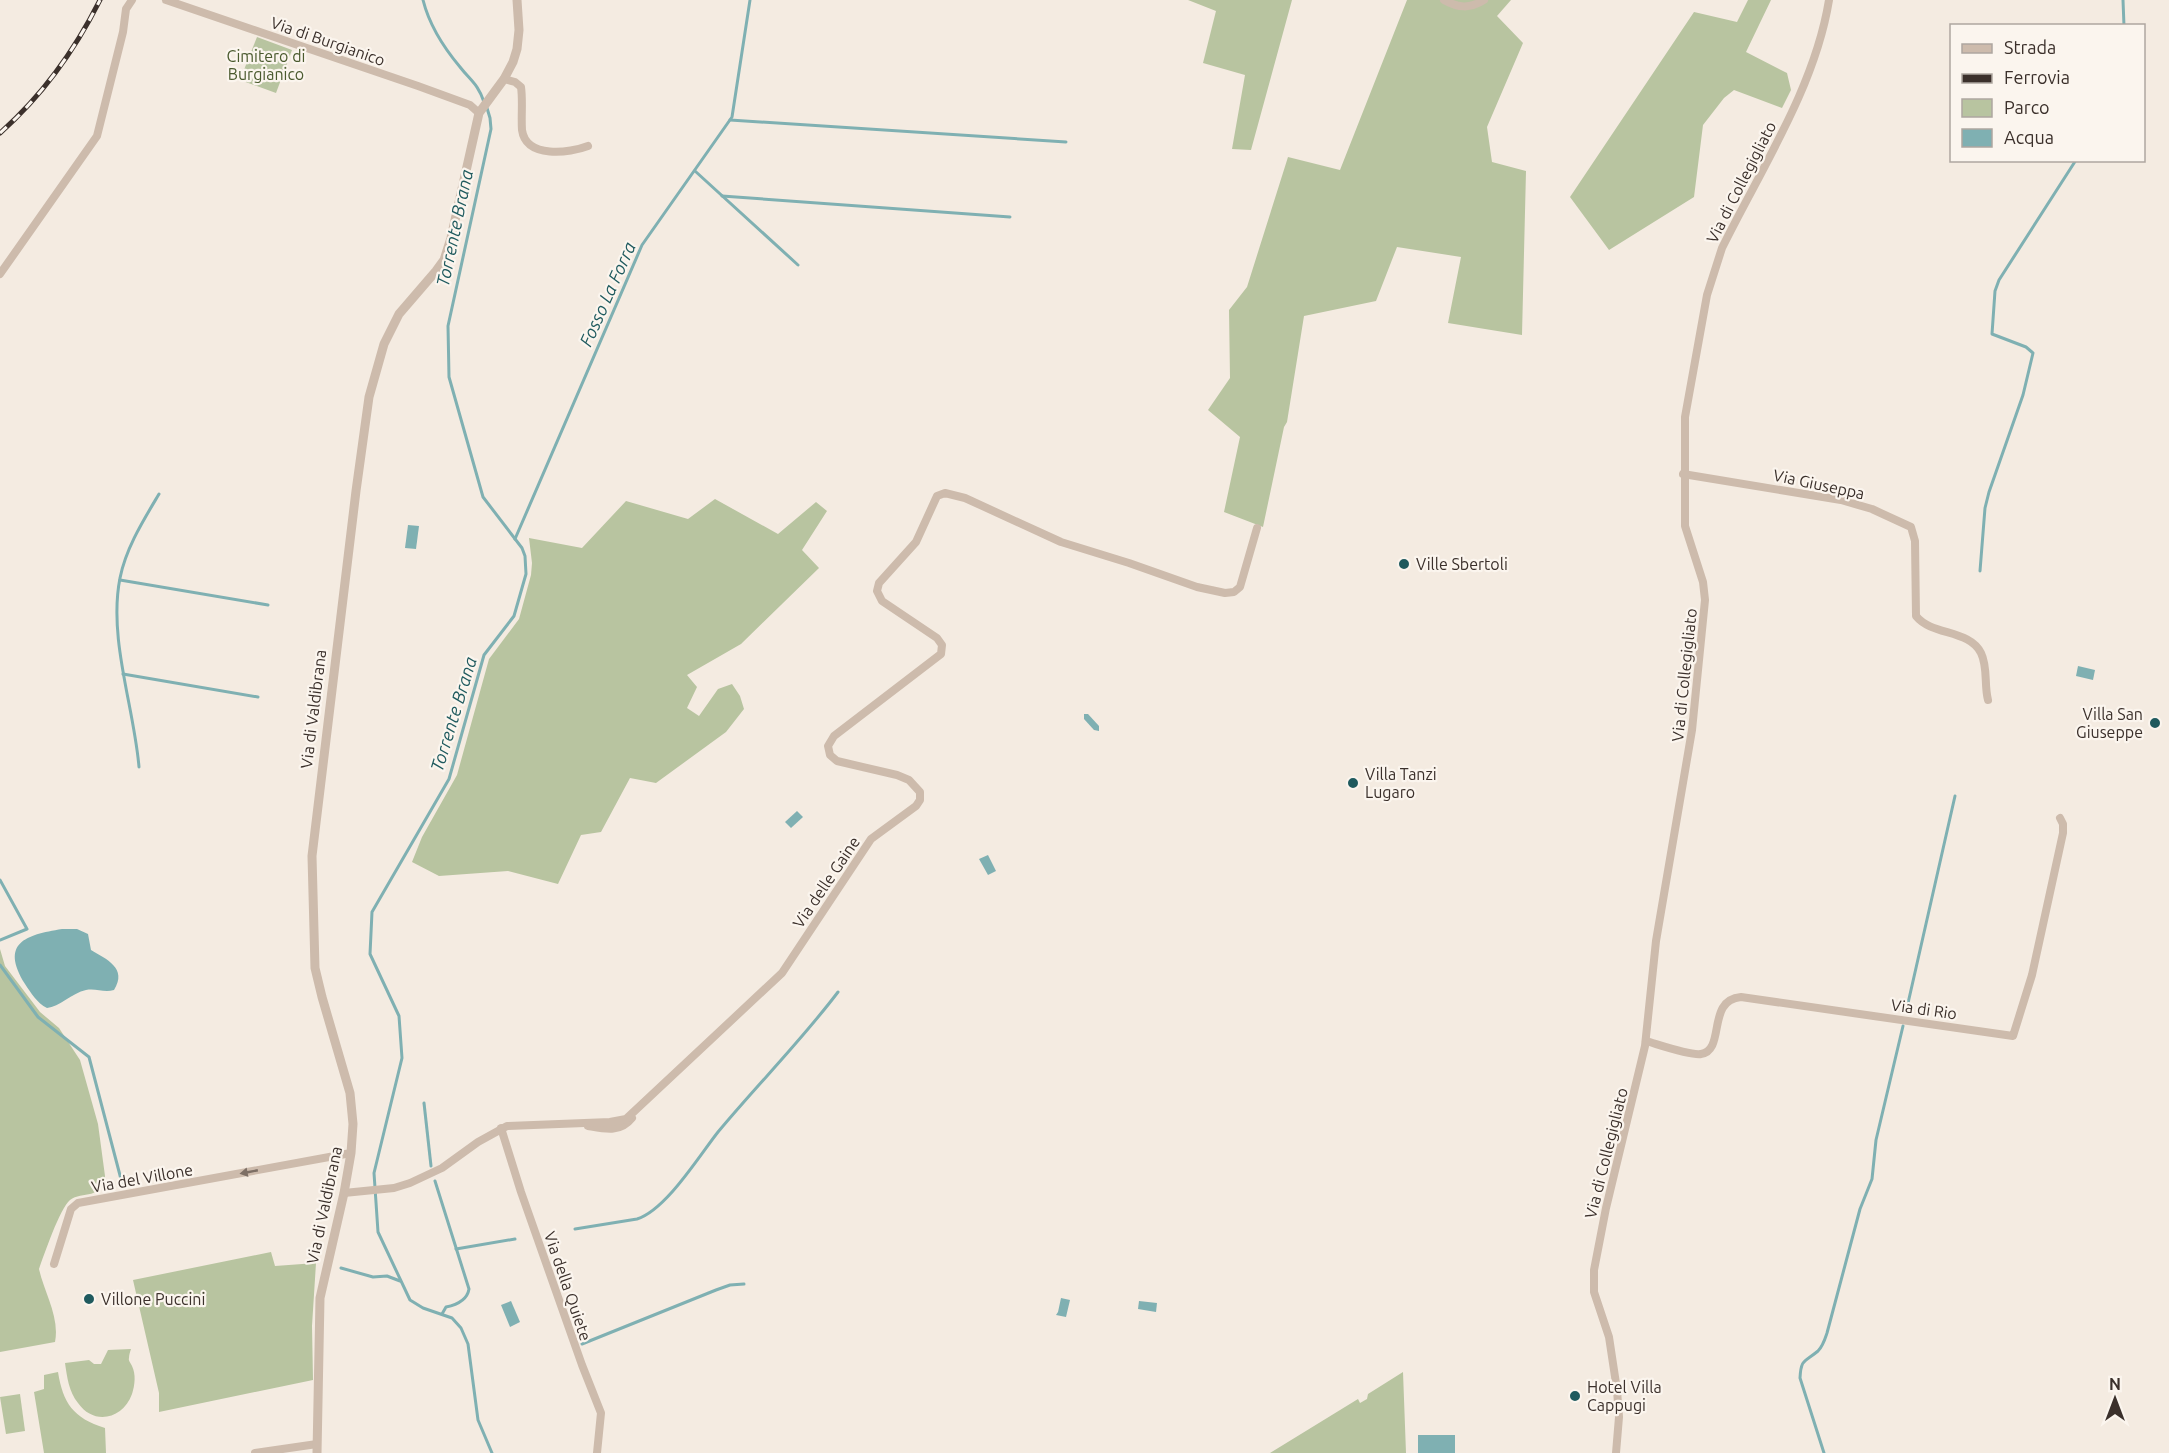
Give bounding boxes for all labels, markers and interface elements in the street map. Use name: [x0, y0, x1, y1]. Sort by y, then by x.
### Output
street label: Via di Burgianico: [268, 13, 388, 69]
legend: [1950, 24, 2145, 162]
text: Strada: [2004, 37, 2056, 57]
park label: Cimitero di Burgianico: [227, 47, 305, 83]
text: Ferrovia: [2004, 67, 2070, 87]
text: Parco: [2004, 97, 2050, 117]
street label: Via di Collegigliato: [1703, 118, 1779, 246]
text: Acqua: [2004, 127, 2054, 147]
water label: Torrente Brana: [432, 168, 476, 288]
water label: Fosso La Forra: [575, 238, 639, 349]
street label: Via Giuseppa: [1772, 466, 1866, 502]
place label: Ville Sbertoli: [1416, 555, 1508, 573]
marker: Ville Sbertoli: [1397, 557, 1411, 571]
street label: Via di Collegigliato: [1668, 607, 1700, 743]
street label: Via di Valdibrana: [297, 648, 329, 770]
water label: Torrente Brana: [426, 654, 480, 774]
place label: Villa San Giuseppe: [2076, 705, 2143, 741]
marker: Villa San Giuseppe: [2148, 716, 2162, 730]
place label: Villa Tanzi Lugaro: [1365, 765, 1437, 801]
marker: Villa Tanzi Lugaro: [1346, 776, 1360, 790]
street label: Via delle Gaine: [789, 833, 863, 931]
street label: Via di Rio: [1890, 995, 1958, 1023]
street label: Via di Collegigliato: [1581, 1086, 1631, 1220]
street label: Via di Valdibrana: [303, 1144, 345, 1266]
street label: Via del Villone: [90, 1160, 194, 1196]
one-way arrow: [239, 1168, 258, 1177]
street label: Via della Quiete: [541, 1229, 595, 1343]
place label: Villone Puccini: [101, 1290, 205, 1308]
marker: Villone Puccini: [82, 1292, 96, 1306]
north arrow: [2085, 1369, 2145, 1429]
text: N: [2109, 1375, 2121, 1393]
place label: Hotel Villa Cappugi: [1587, 1378, 1662, 1414]
marker: Hotel Villa Cappugi: [1568, 1389, 1582, 1403]

